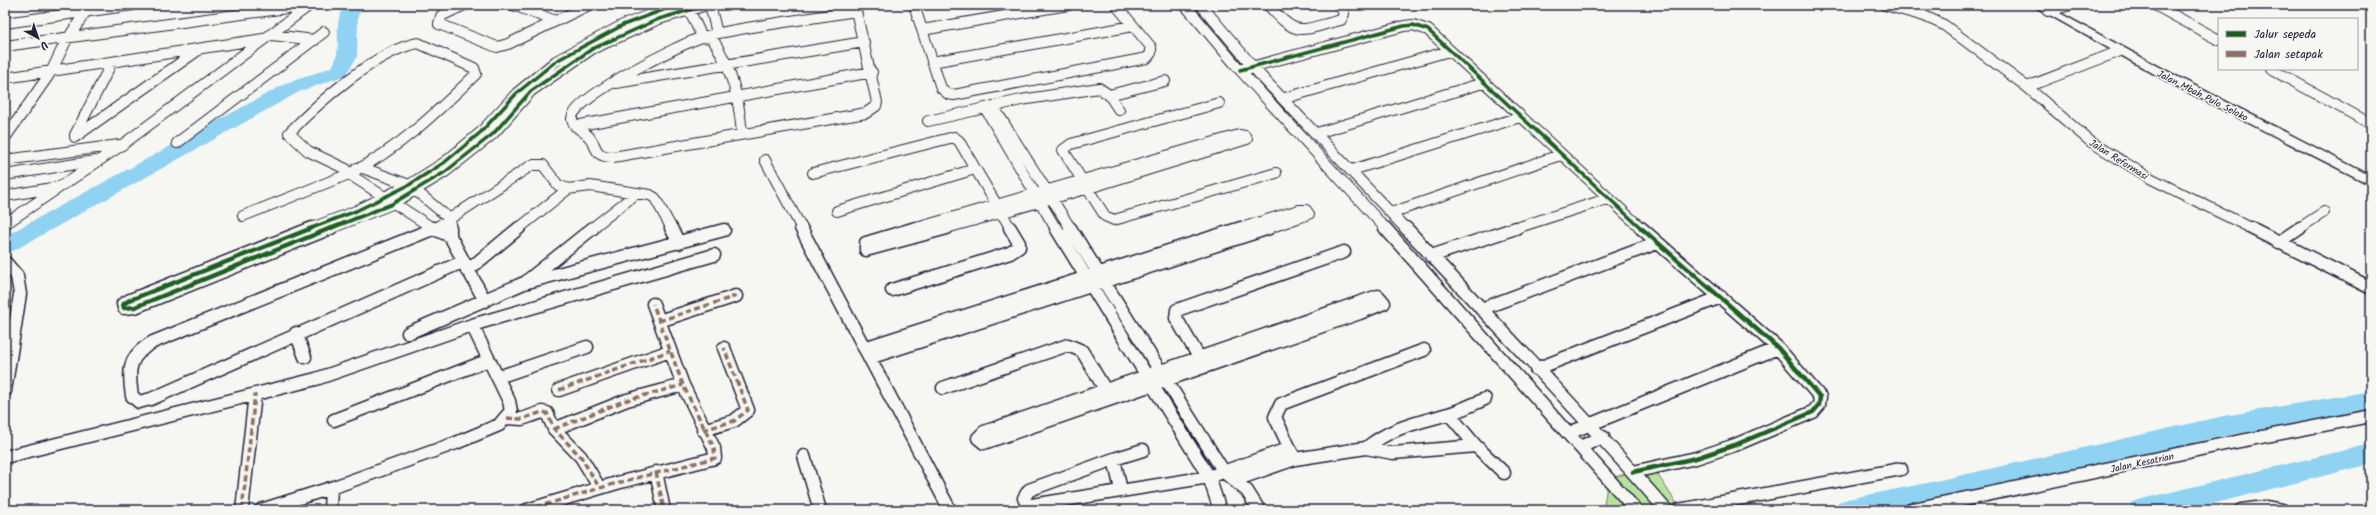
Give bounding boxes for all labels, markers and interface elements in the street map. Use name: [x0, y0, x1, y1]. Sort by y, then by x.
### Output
north arrow: [18, 18, 58, 58]
legend: [2218, 18, 2358, 70]
text: Jalur sepeda: [2254, 25, 2316, 44]
text: U: [35, 36, 52, 54]
text: Jalan setapak: [2254, 45, 2323, 64]
street label: Jalan Mbah Pulo Seloko: [2154, 66, 2251, 126]
street label: Jalan Reformasi: [2086, 135, 2152, 185]
street label: Jalan Kesatrian: [2109, 448, 2176, 478]

